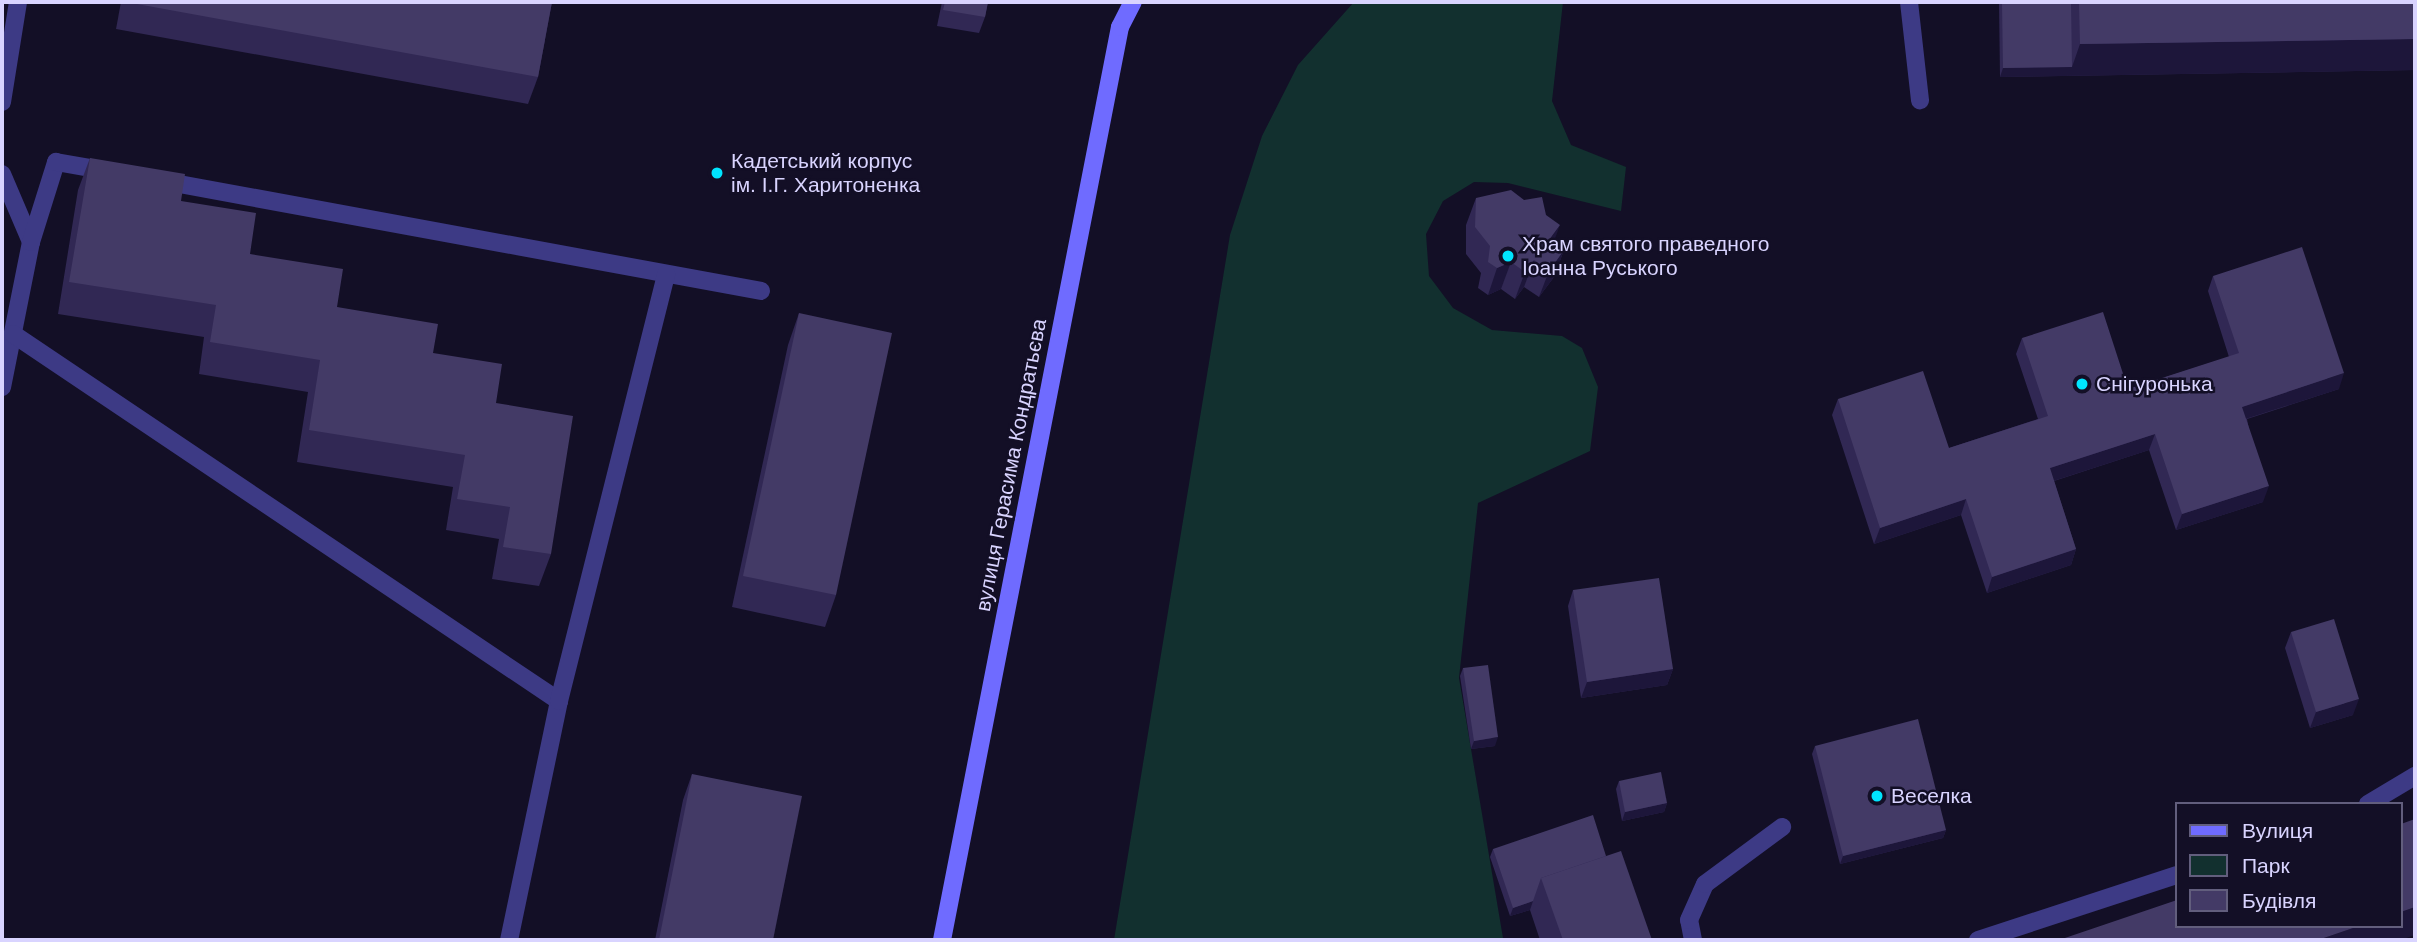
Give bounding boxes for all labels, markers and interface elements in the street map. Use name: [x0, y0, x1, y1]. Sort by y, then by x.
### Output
place label: Кадетський корпус ім. І.Г. Харитоненка: [731, 148, 920, 198]
marker: Кадетський корпус ім. І.Г. Харитоненка: [709, 165, 725, 181]
place label: Храм святого праведного Іоанна Руського: [1522, 231, 1769, 281]
marker: Храм святого праведного Іоанна Руського: [1500, 248, 1516, 264]
street label: вулиця Герасима Кондратьєва: [970, 316, 1052, 614]
place label: Снігуронька: [2096, 371, 2213, 397]
marker: Снігуронька: [2074, 376, 2090, 392]
place label: Веселка: [1891, 783, 1972, 809]
marker: Веселка: [1869, 788, 1885, 804]
legend: [2176, 802, 2403, 928]
text: Вулиця: [2242, 819, 2313, 842]
text: Парк: [2242, 854, 2290, 877]
text: Будівля: [2242, 889, 2316, 912]

